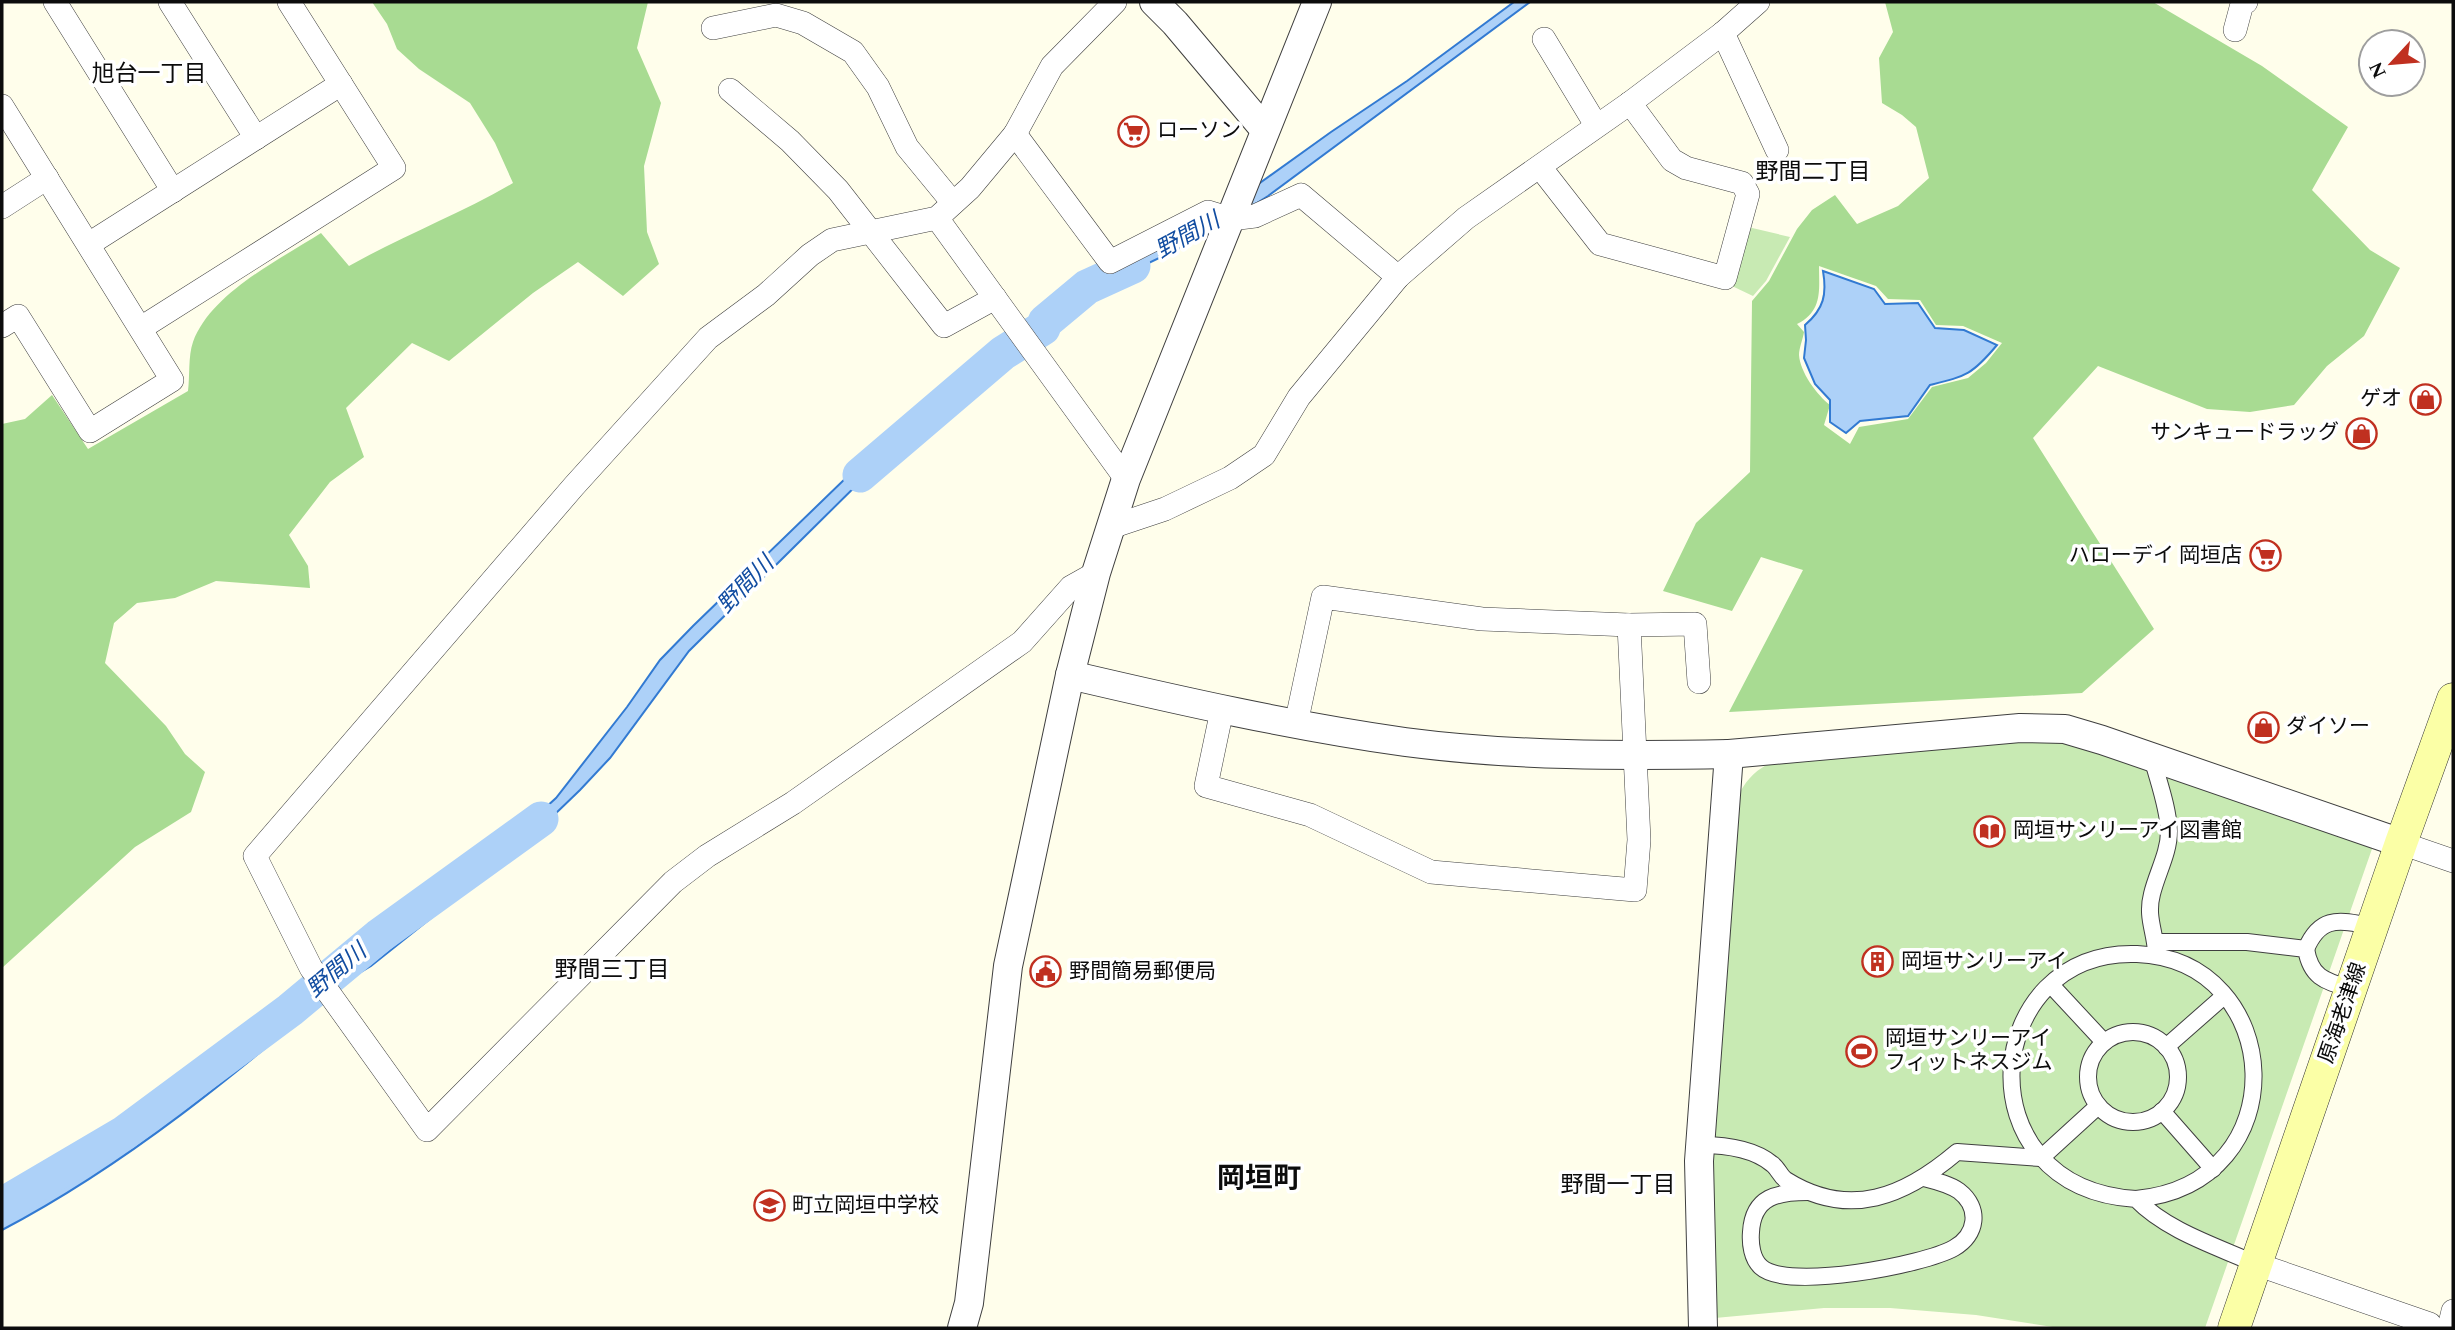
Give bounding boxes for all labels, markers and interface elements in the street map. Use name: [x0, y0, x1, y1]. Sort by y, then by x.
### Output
north arrow: [2357, 28, 2427, 98]
text: N: [2362, 56, 2395, 83]
district label: 旭台一丁目: [92, 57, 207, 92]
supermarket icon: ローソン: [1117, 114, 1151, 148]
place label: ローソン: [1157, 115, 1241, 147]
district label: 野間二丁目: [1756, 155, 1871, 190]
water label: 野間川: [1149, 203, 1229, 268]
shop icon: ゲオ: [2408, 382, 2442, 416]
place label: ゲオ: [2360, 383, 2402, 415]
shop icon: サンキュードラッグ: [2345, 416, 2379, 450]
place label: サンキュードラッグ: [2150, 417, 2339, 449]
supermarket icon: ハローデイ 岡垣店: [2248, 539, 2282, 573]
place label: ハローデイ 岡垣店: [2069, 540, 2242, 572]
water label: 野間川: [709, 546, 785, 622]
shop icon: ダイソー: [2246, 710, 2280, 744]
place label: ダイソー: [2286, 711, 2370, 743]
library icon: 岡垣サンリーアイ図書館: [1973, 814, 2007, 848]
place label: 岡垣サンリーアイ図書館: [2013, 815, 2242, 847]
water label: 野間川: [299, 933, 377, 1007]
building icon: 岡垣サンリーアイ: [1861, 945, 1895, 979]
place label: 岡垣サンリーアイ: [1901, 946, 2067, 978]
district label: 野間三丁目: [555, 953, 670, 988]
public building icon: 野間簡易郵便局: [1029, 955, 1063, 989]
place label: 野間簡易郵便局: [1069, 956, 1216, 988]
street label: 原海老津線: [2311, 958, 2375, 1068]
place label: 岡垣サンリーアイ フィットネスジム: [1885, 1023, 2053, 1079]
sports icon: 岡垣サンリーアイ フィットネスジム: [1845, 1034, 1879, 1068]
district label: 岡垣町: [1217, 1157, 1301, 1200]
district label: 野間一丁目: [1561, 1168, 1676, 1203]
school or university icon: 町立岡垣中学校: [752, 1189, 786, 1223]
place label: 町立岡垣中学校: [792, 1190, 939, 1222]

